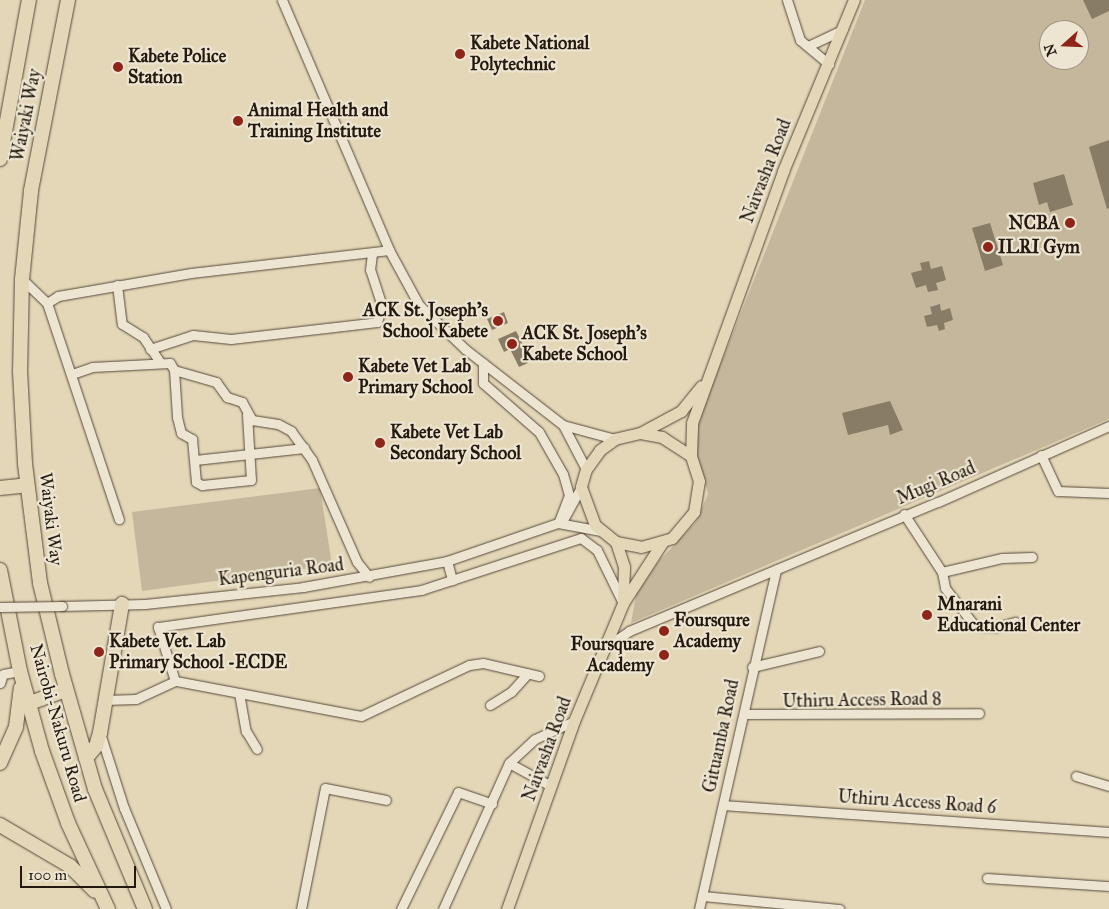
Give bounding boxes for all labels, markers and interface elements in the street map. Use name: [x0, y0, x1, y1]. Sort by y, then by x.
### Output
north arrow: [1039, 20, 1089, 70]
place label: Kabete National Polytechnic: [470, 33, 589, 76]
text: N: [1040, 41, 1060, 58]
place label: Kabete Police Station: [128, 46, 226, 88]
marker: Kabete National Polytechnic: [454, 48, 466, 60]
marker: Kabete Police Station: [112, 61, 124, 73]
street label: Waiyaki Way: [6, 67, 46, 163]
place label: Animal Health and Training Institute: [248, 100, 388, 142]
marker: Animal Health and Training Institute: [232, 115, 244, 127]
street label: Naivasha Road: [736, 116, 796, 226]
place label: NCBA: [1009, 212, 1060, 234]
marker: NCBA: [1064, 217, 1076, 229]
place label: ILRI Gym: [998, 236, 1080, 258]
marker: ILRI Gym: [982, 241, 994, 253]
place label: ACK St. Joseph's School Kabete: [363, 300, 488, 342]
marker: ACK St. Joseph's School Kabete: [492, 315, 504, 327]
place label: ACK St. Joseph's Kabete School: [522, 323, 647, 366]
marker: ACK St. Joseph's Kabete School: [506, 338, 518, 350]
place label: Kabete Vet Lab Primary School: [358, 356, 473, 398]
marker: Kabete Vet Lab Primary School: [342, 371, 354, 383]
place label: Kabete Vet Lab Secondary School: [390, 422, 521, 464]
marker: Kabete Vet Lab Secondary School: [374, 437, 386, 449]
street label: Mugi Road: [893, 457, 979, 509]
street label: Waiyaki Way: [35, 471, 67, 567]
street label: Kapenguria Road: [217, 554, 345, 590]
place label: Mnarani Educational Center: [937, 594, 1080, 636]
marker: Mnarani Educational Center: [921, 609, 933, 621]
place label: Foursqure Academy: [674, 610, 750, 652]
marker: Foursqure Academy: [658, 625, 670, 637]
place label: Kabete Vet. Lab Primary School -ECDE: [109, 631, 287, 674]
place label: Foursquare Academy: [571, 634, 654, 676]
street label: Nairobi-Nakuru Road: [25, 642, 91, 804]
marker: Kabete Vet. Lab Primary School -ECDE: [93, 646, 105, 658]
marker: Foursquare Academy: [658, 649, 670, 661]
street label: Gituamba Road: [698, 677, 744, 795]
street label: Uthiru Access Road 8: [782, 688, 942, 712]
street label: Naivasha Road: [518, 694, 576, 804]
street label: Uthiru Access Road 6: [837, 786, 997, 818]
scale bar: [22, 856, 139, 888]
text: 100 m: [28, 866, 67, 884]

